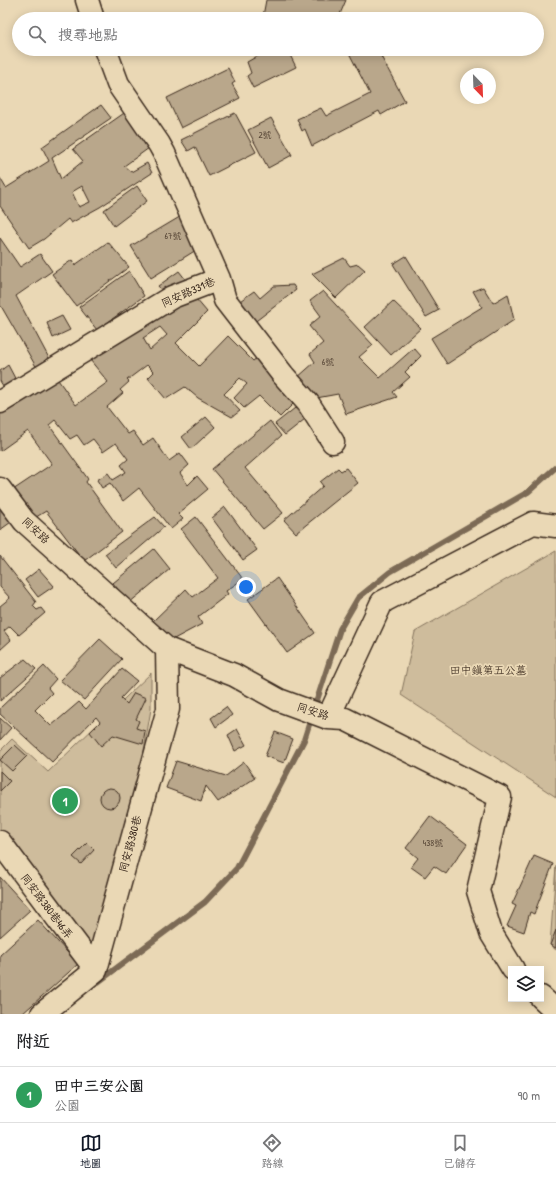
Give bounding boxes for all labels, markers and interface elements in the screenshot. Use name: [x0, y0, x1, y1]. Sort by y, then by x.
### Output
search box: [12, 12, 544, 56]
icon: search: [26, 23, 48, 45]
text: 搜尋地點: [58, 24, 118, 45]
north arrow: [460, 68, 496, 104]
house number: 2號: [258, 129, 272, 141]
house number: 67號: [164, 230, 182, 242]
street label: 同安路331巷: [159, 274, 217, 310]
house number: 6號: [322, 356, 334, 368]
street label: 同安路: [19, 514, 53, 546]
your location: [236, 577, 256, 597]
park label: 田中鎮第五公墓: [450, 663, 527, 677]
street label: 同安路: [295, 699, 331, 723]
pin: 1: [52, 786, 78, 816]
street label: 同安路380巷: [116, 814, 144, 874]
house number: 438號: [423, 837, 443, 849]
street label: 同安路380巷46弄: [18, 871, 76, 941]
map controls: [508, 966, 544, 1002]
button: layers: [508, 966, 544, 1002]
text: 附近: [16, 1029, 50, 1052]
text: 田中三安公園: [54, 1075, 144, 1096]
text: 1: [27, 1086, 31, 1104]
text: 90 m: [518, 1086, 540, 1104]
text: 公園: [54, 1096, 80, 1114]
tab: 地圖: [80, 1132, 102, 1170]
tab: 路線: [261, 1132, 283, 1170]
tab: 已儲存: [443, 1132, 476, 1170]

